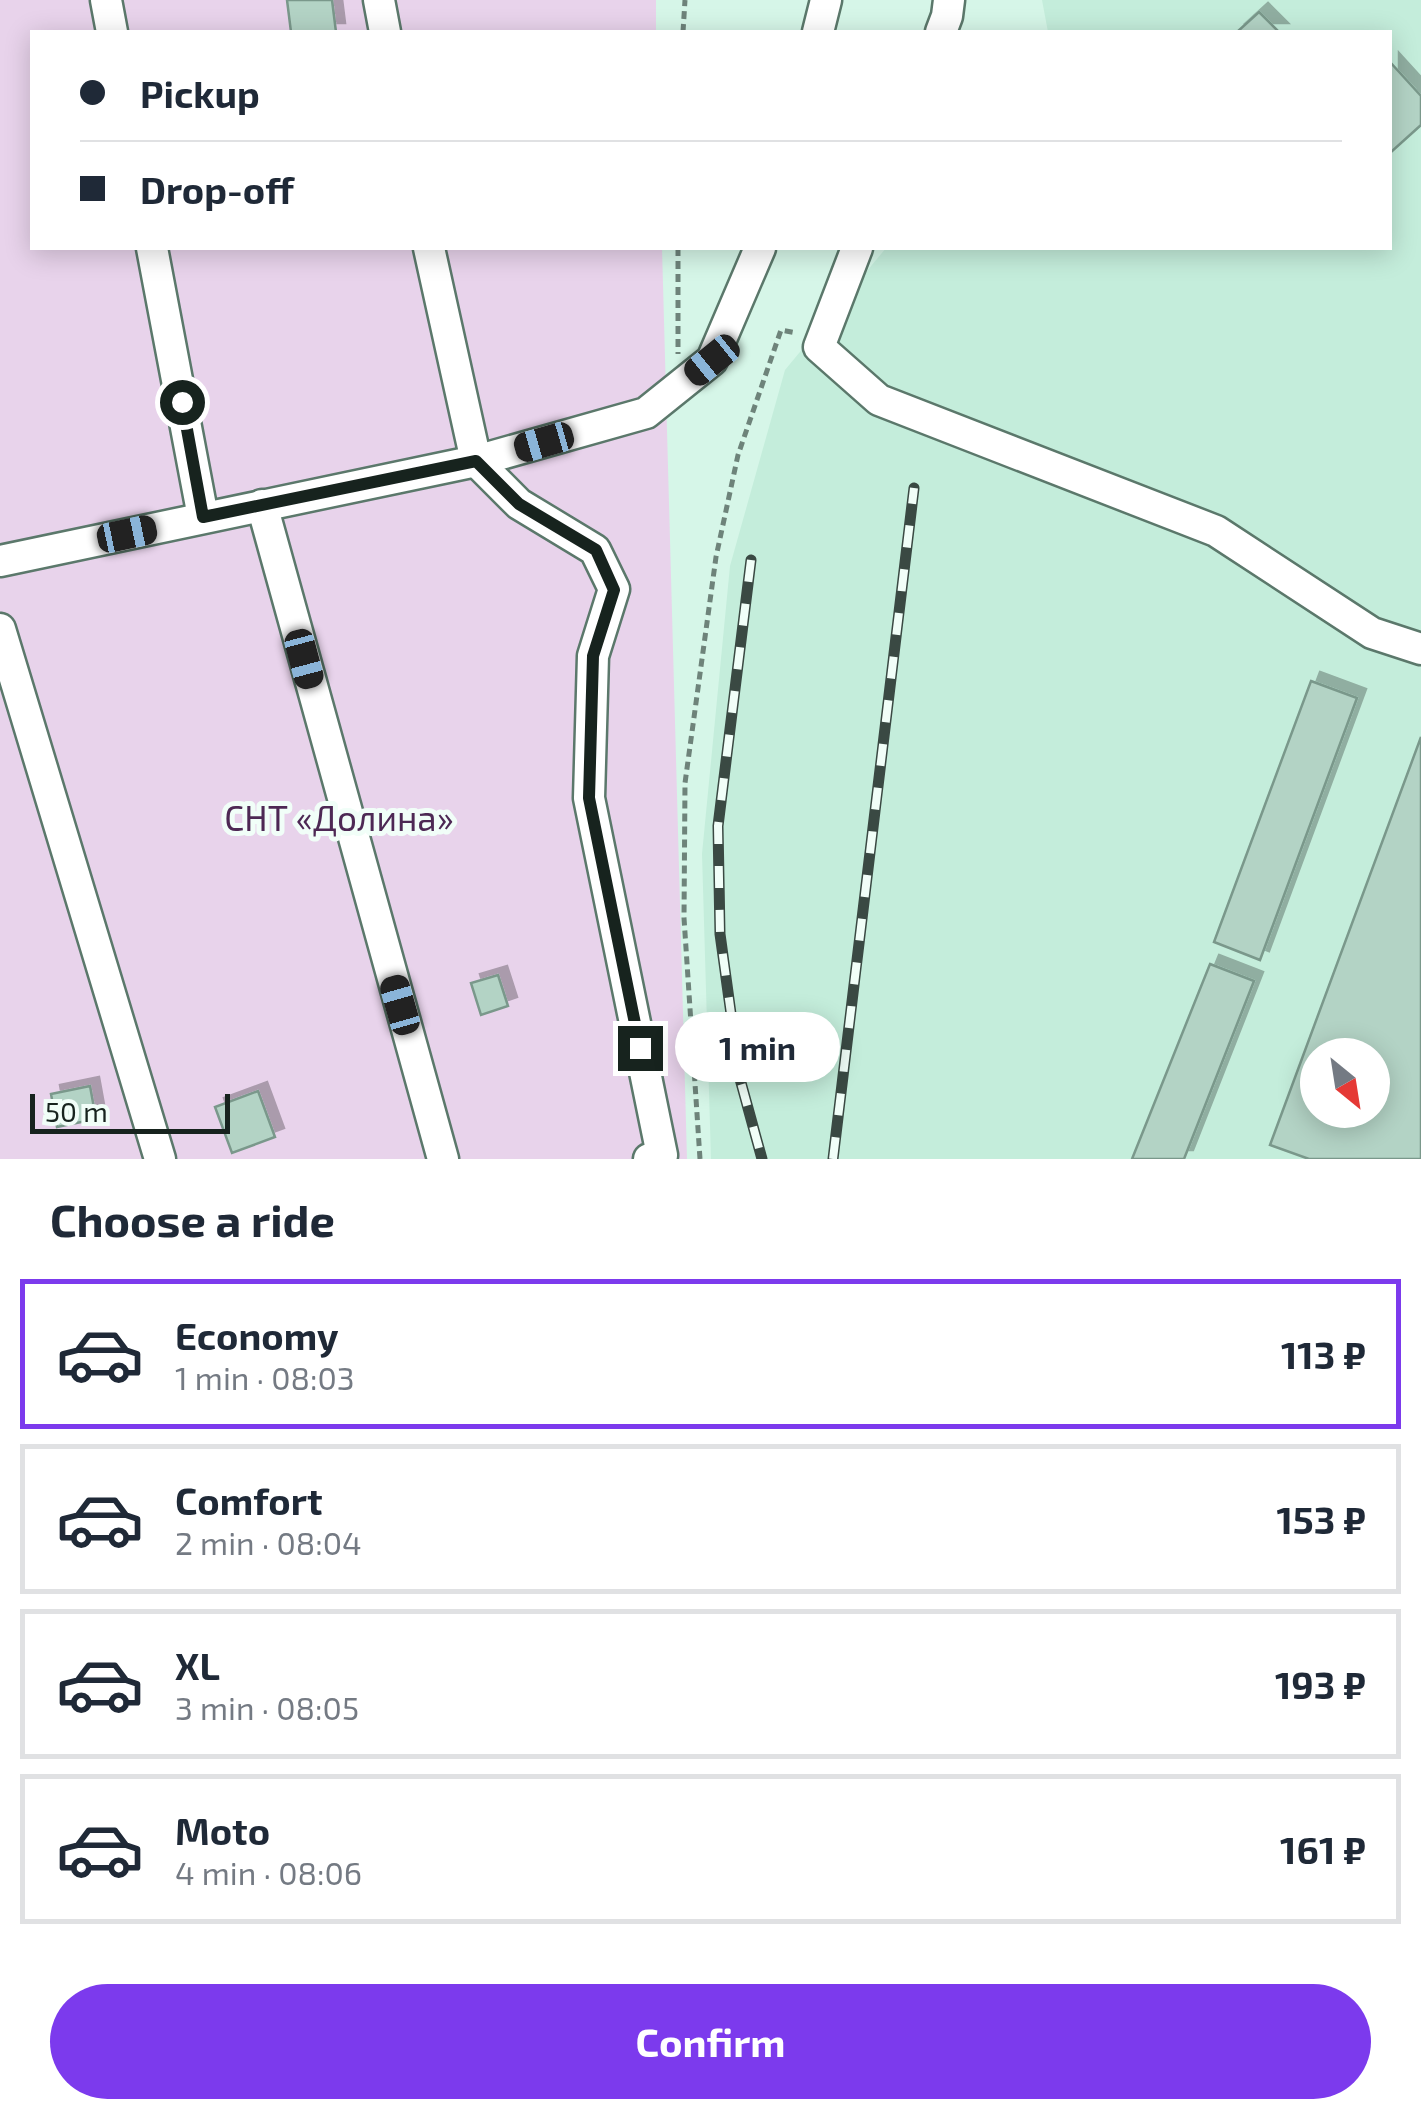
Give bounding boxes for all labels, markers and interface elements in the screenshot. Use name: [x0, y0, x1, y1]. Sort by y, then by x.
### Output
text: Pickup: [140, 70, 260, 116]
text: Drop-off: [140, 166, 294, 212]
car: [679, 329, 745, 391]
route start: [160, 380, 205, 425]
car: [511, 419, 577, 465]
car: [95, 513, 159, 555]
car: [282, 626, 326, 692]
park label: СНТ «Долина»: [224, 796, 454, 838]
car: [377, 972, 423, 1038]
callout: 1 min: [675, 1013, 840, 1083]
route end: [618, 1026, 663, 1071]
text: 1 min: [719, 1028, 796, 1066]
north arrow: [1300, 1038, 1390, 1128]
map controls: [1300, 1038, 1390, 1128]
scale bar: [30, 1089, 230, 1134]
text: 50 m: [45, 1094, 108, 1128]
text: Choose a ride: [50, 1192, 335, 1246]
icon: car: [55, 1309, 145, 1399]
text: Economy: [175, 1312, 339, 1358]
text: 113 ₽: [1281, 1331, 1366, 1377]
text: 1 min · 08:03: [175, 1358, 355, 1396]
icon: car: [55, 1474, 145, 1564]
text: Comfort: [175, 1477, 323, 1523]
text: 153 ₽: [1276, 1496, 1366, 1542]
text: 2 min · 08:04: [175, 1523, 362, 1561]
icon: car: [55, 1639, 145, 1729]
text: XL: [175, 1642, 220, 1688]
text: 193 ₽: [1275, 1661, 1366, 1707]
text: 3 min · 08:05: [175, 1688, 359, 1726]
icon: car: [55, 1804, 145, 1894]
text: Moto: [175, 1807, 270, 1853]
text: 161 ₽: [1280, 1826, 1366, 1872]
text: 4 min · 08:06: [175, 1853, 362, 1891]
button: Confirm: [50, 1984, 1371, 2099]

